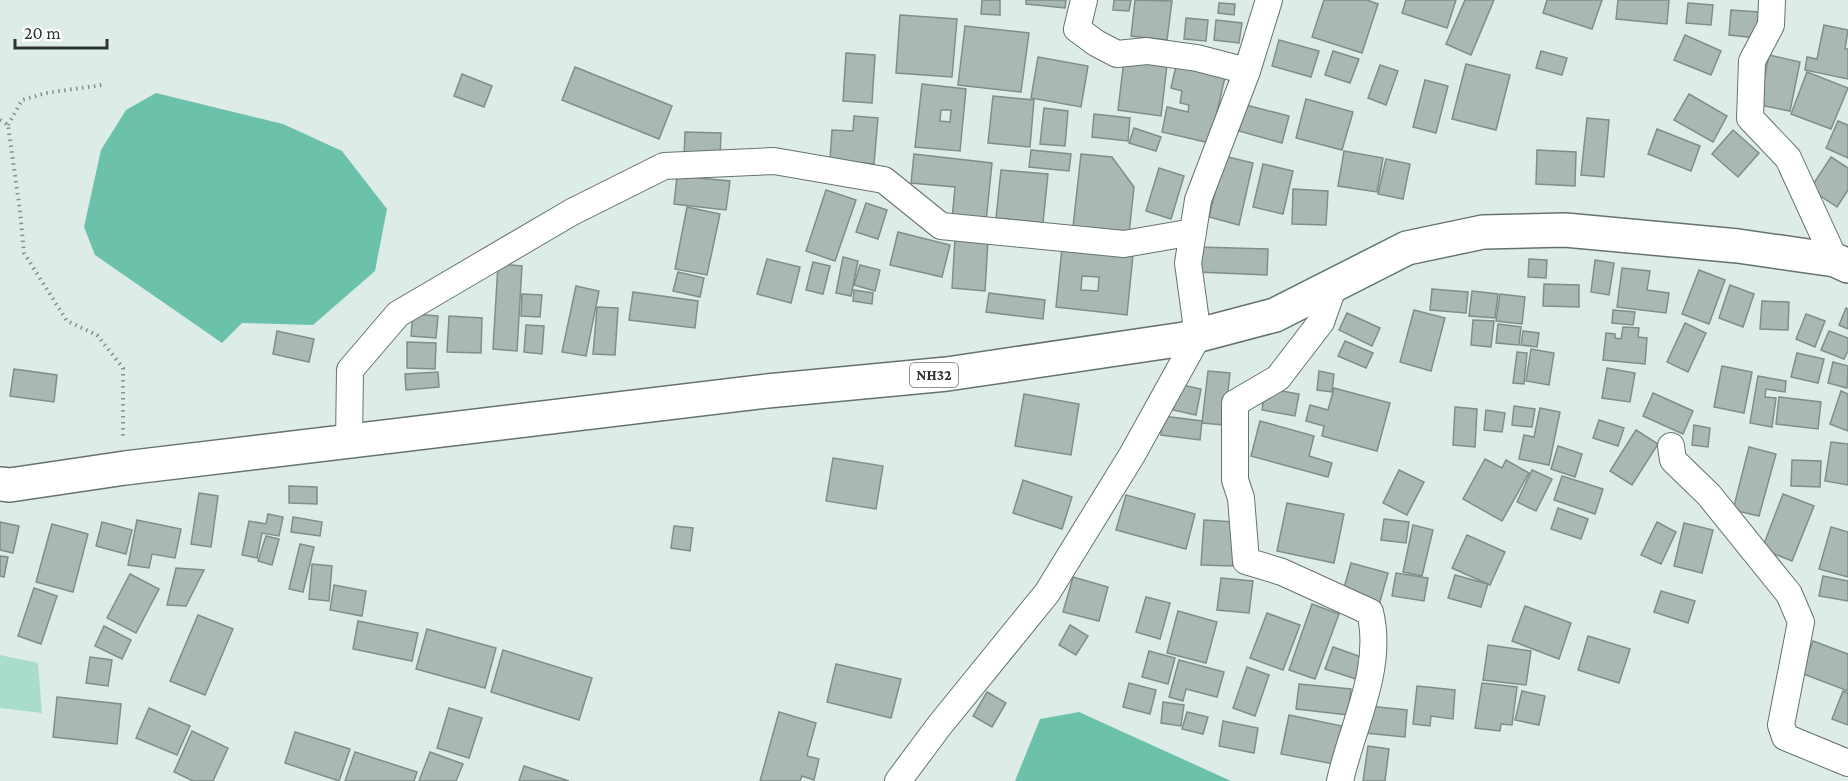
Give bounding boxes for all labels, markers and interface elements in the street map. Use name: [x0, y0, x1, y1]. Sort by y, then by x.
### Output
scale bar: [15, 12, 106, 50]
text: 20 m: [24, 23, 61, 43]
road number: NH32: [910, 363, 958, 387]

